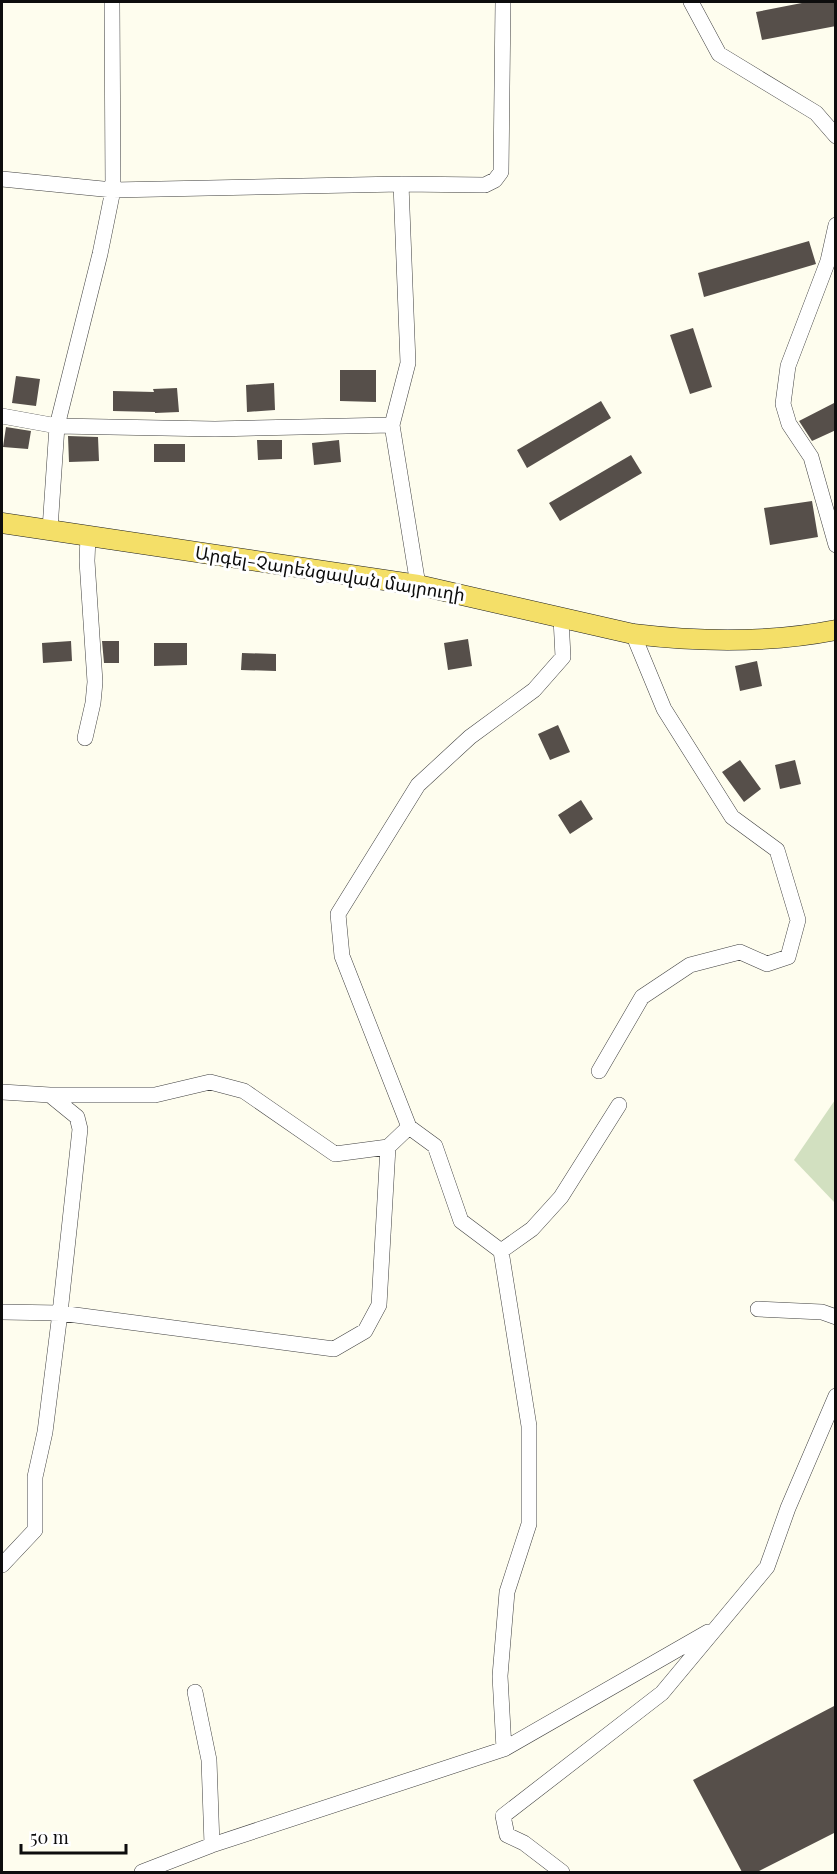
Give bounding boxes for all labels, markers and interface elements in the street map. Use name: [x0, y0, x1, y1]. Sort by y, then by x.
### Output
street label: Արգել-Չարենցավան մայրուղի: [193, 540, 467, 606]
scale bar: [21, 1817, 126, 1855]
text: 50 m: [30, 1825, 69, 1849]

